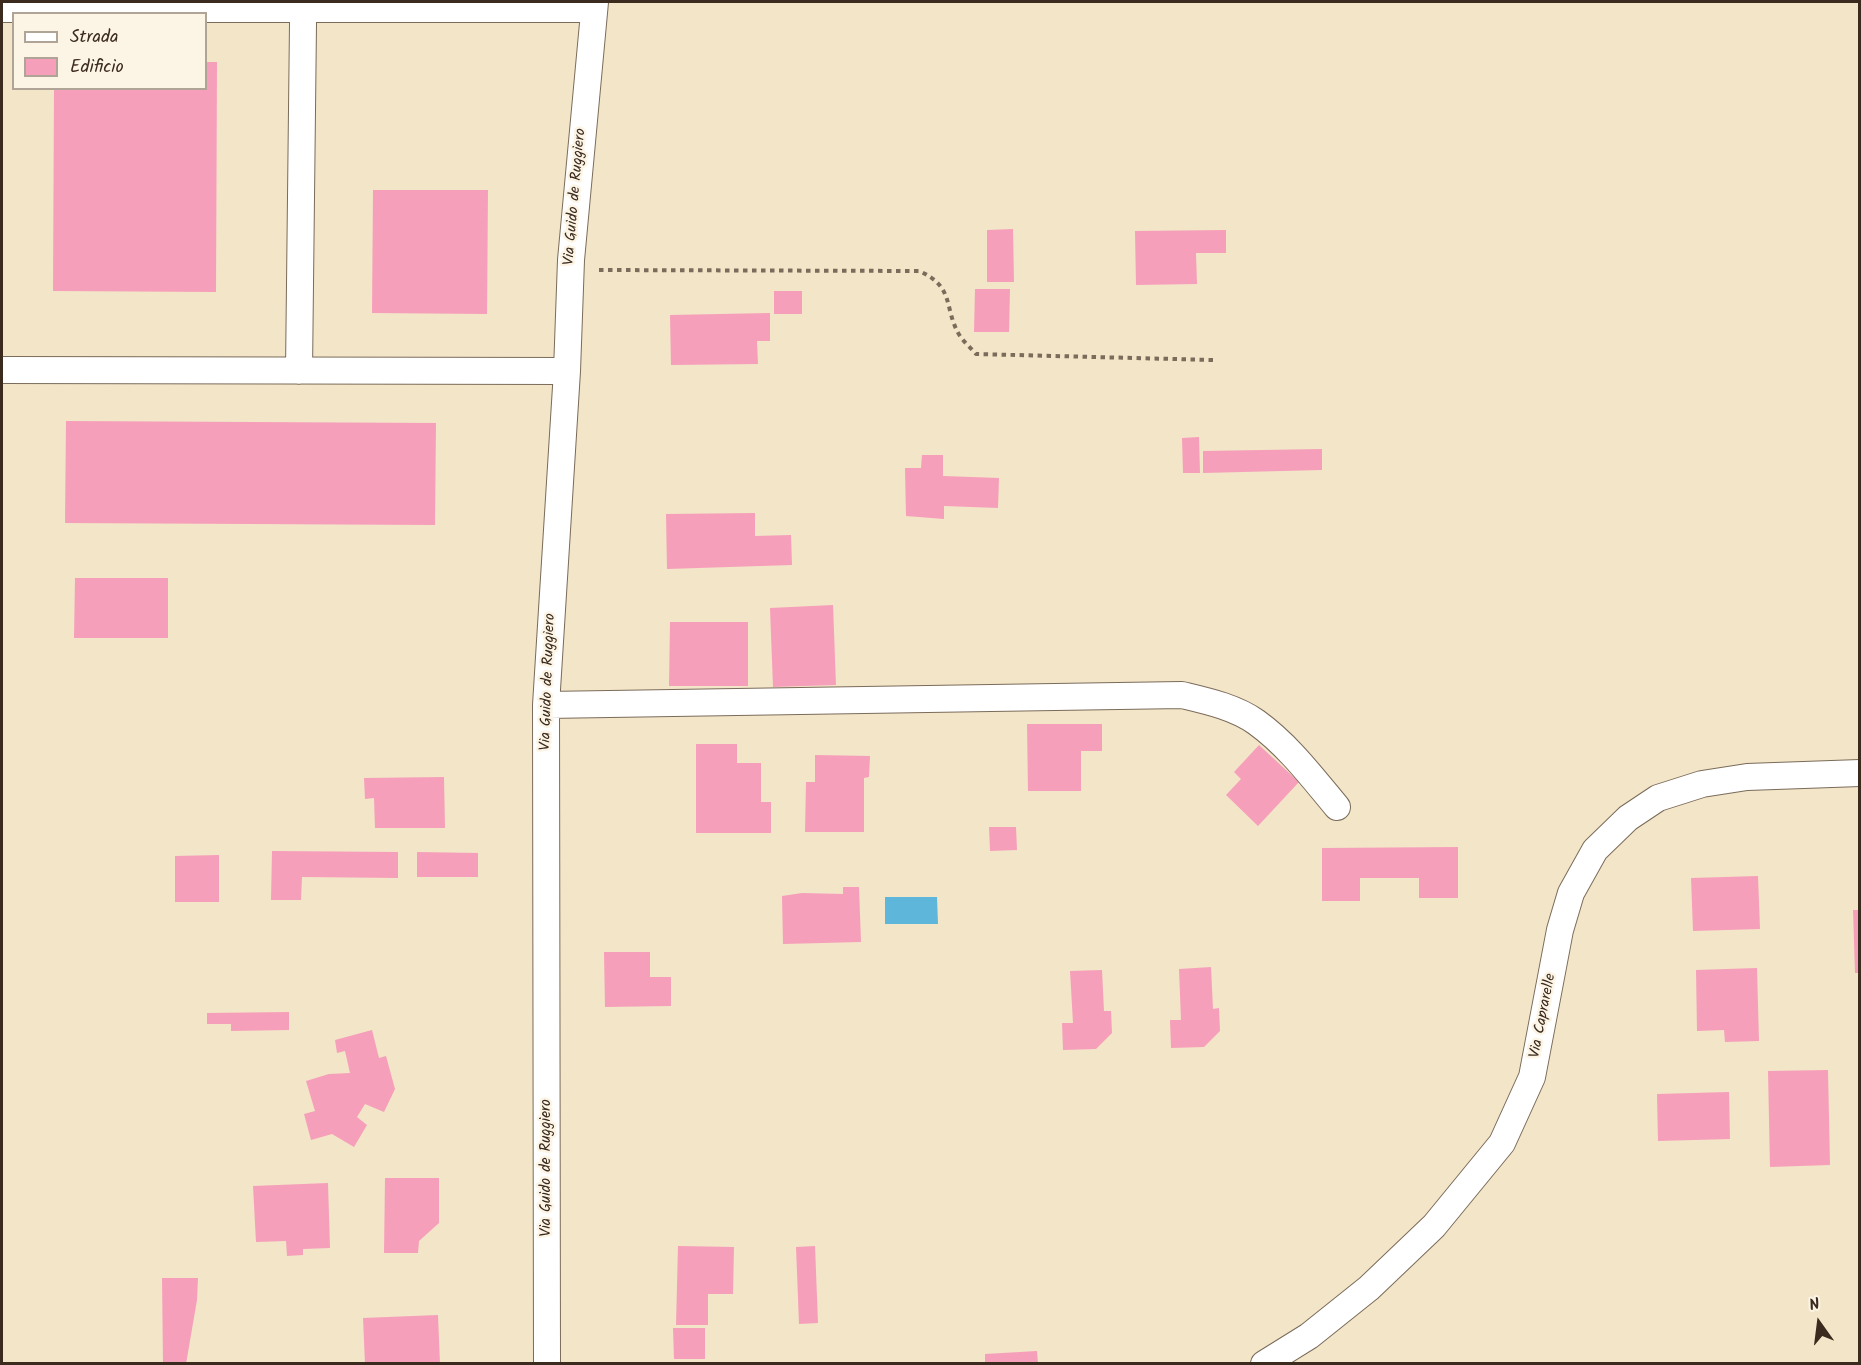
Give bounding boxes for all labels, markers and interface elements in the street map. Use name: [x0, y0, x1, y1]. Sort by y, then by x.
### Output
legend: [12, 12, 207, 90]
text: Strada: [70, 23, 118, 52]
text: Edificio: [70, 53, 124, 82]
street label: Via Guido de Ruggiero: [561, 128, 591, 266]
street label: Via Guido de Ruggiero: [538, 613, 560, 751]
street label: Via Caprarelle: [1527, 972, 1561, 1060]
street label: Via Guido de Ruggiero: [538, 1099, 556, 1237]
text: N: [1807, 1292, 1822, 1318]
north arrow: [1789, 1293, 1849, 1353]

